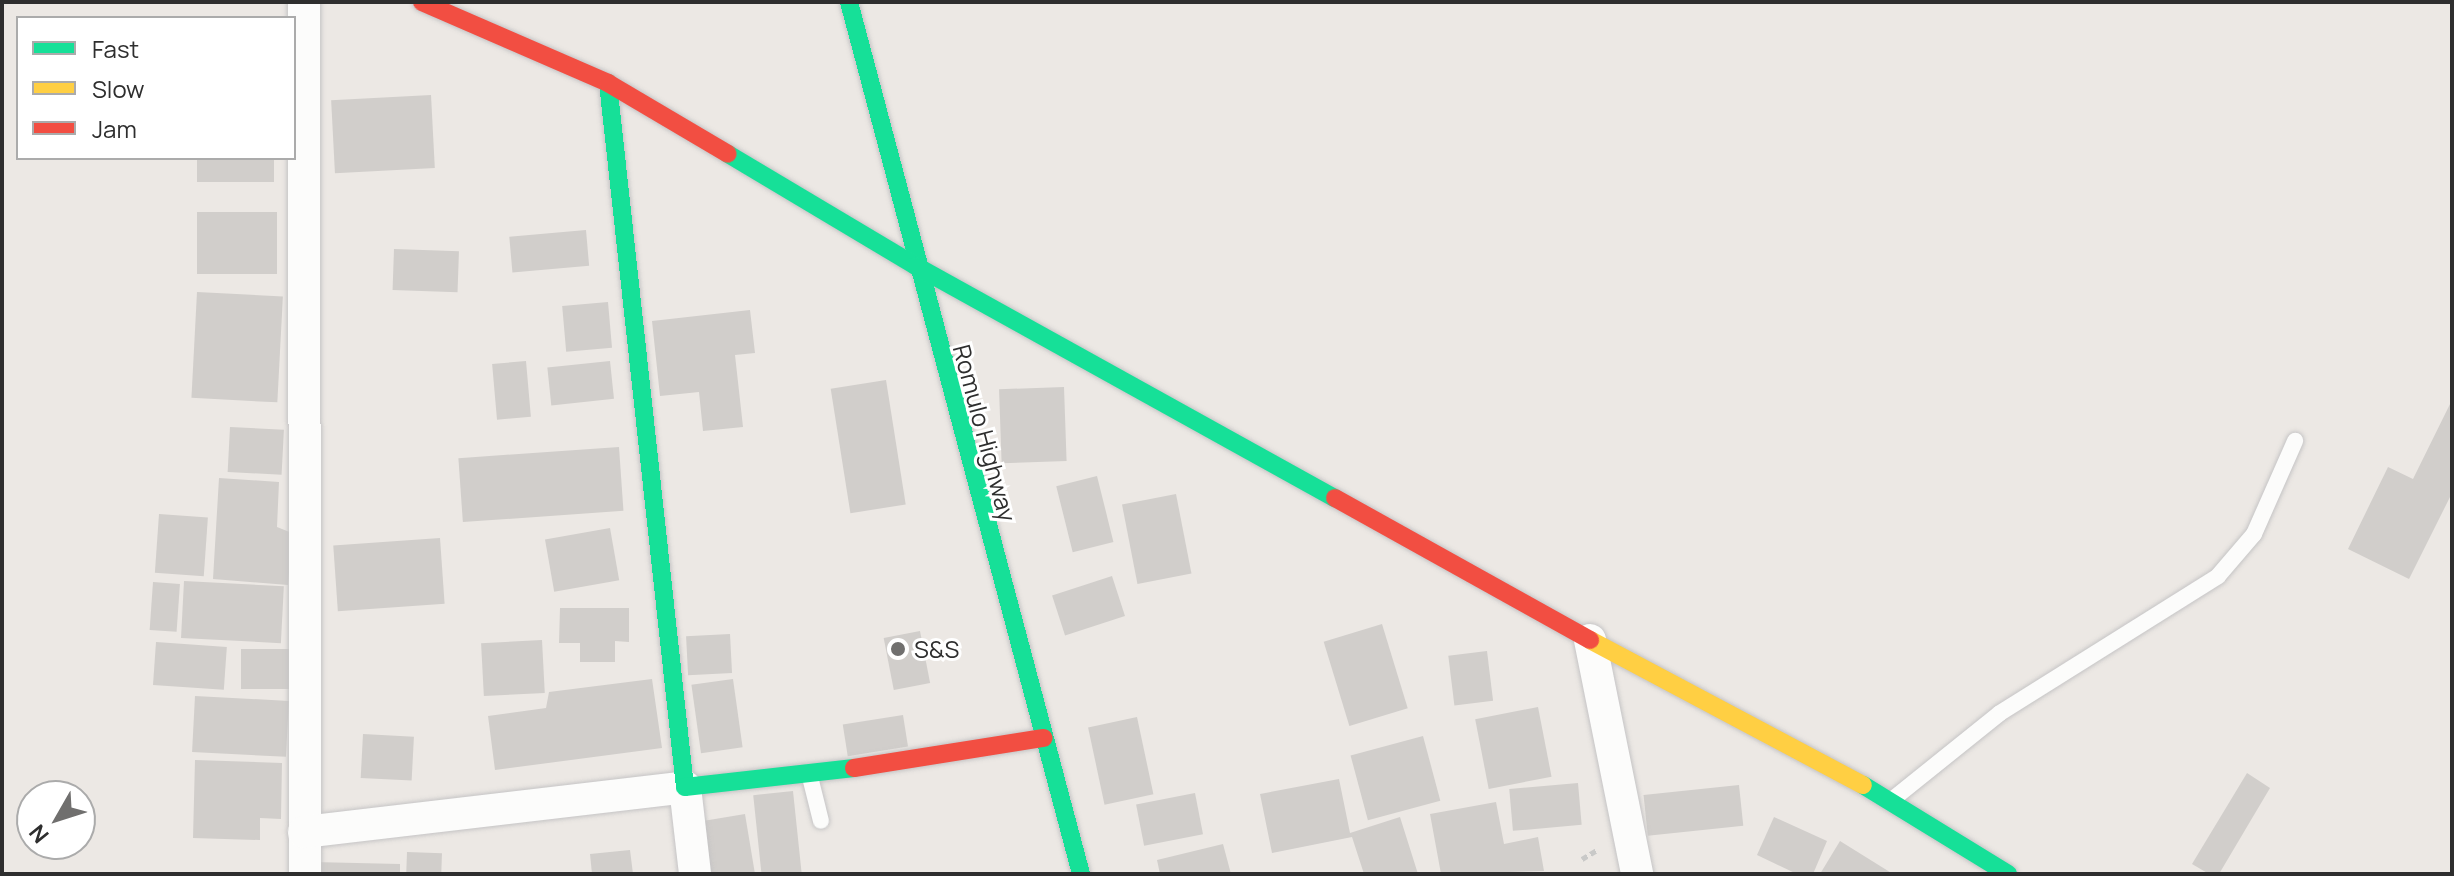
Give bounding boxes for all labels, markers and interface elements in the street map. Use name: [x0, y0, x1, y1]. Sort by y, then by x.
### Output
legend: [16, 16, 296, 160]
text: Fast: [92, 32, 139, 65]
text: Slow: [92, 72, 145, 105]
text: Jam: [92, 112, 137, 145]
street label: Romulo Highway: [948, 341, 1022, 525]
place label: S&S: [914, 635, 959, 663]
marker: S&S: [889, 640, 907, 658]
north arrow: [16, 780, 96, 860]
text: N: [22, 818, 56, 849]

